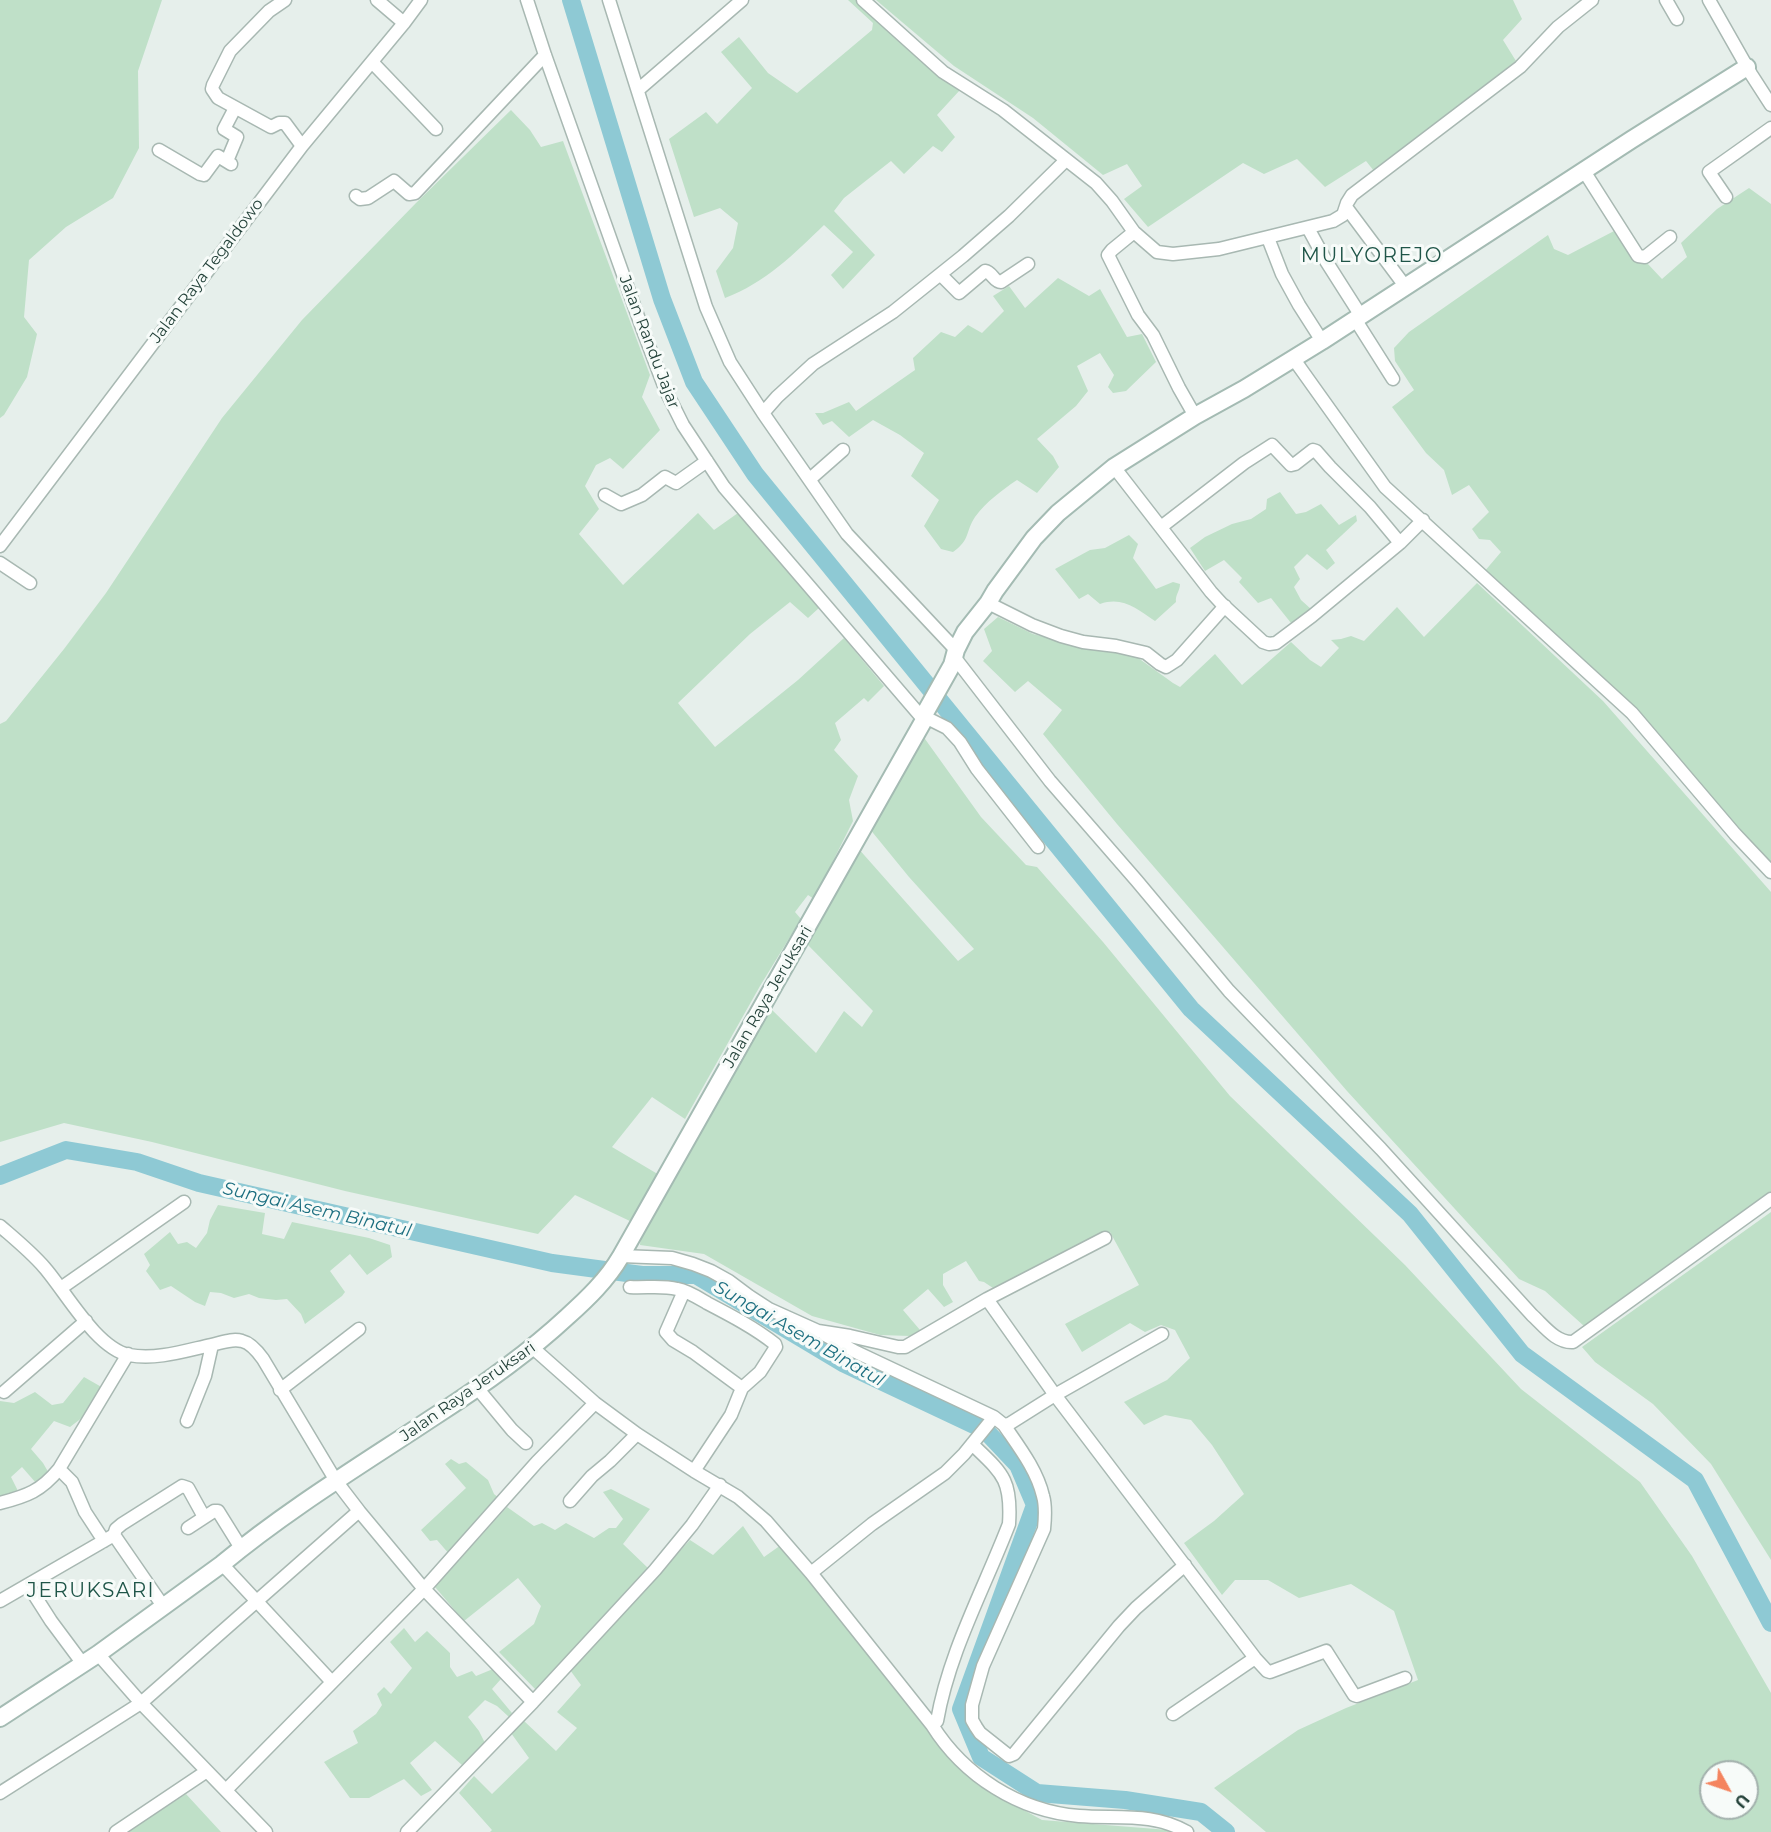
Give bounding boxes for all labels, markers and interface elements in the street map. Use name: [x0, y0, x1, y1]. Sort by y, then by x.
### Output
street label: Jalan Raya Tegaldowo: [146, 195, 268, 347]
district label: MULYOREJO: [1301, 244, 1443, 268]
street label: Jalan Randu Jajar: [615, 273, 683, 411]
street label: Jalan Raya Jeruksari: [719, 923, 817, 1071]
water label: Sungai Asem Binatul: [221, 1178, 413, 1242]
water label: Sungai Asem Binatul: [710, 1276, 888, 1392]
street label: Jalan Raya Jeruksari: [397, 1338, 539, 1446]
district label: JERUKSARI: [27, 1579, 155, 1603]
north arrow: [1699, 1760, 1759, 1820]
text: U: [1730, 1790, 1753, 1812]

